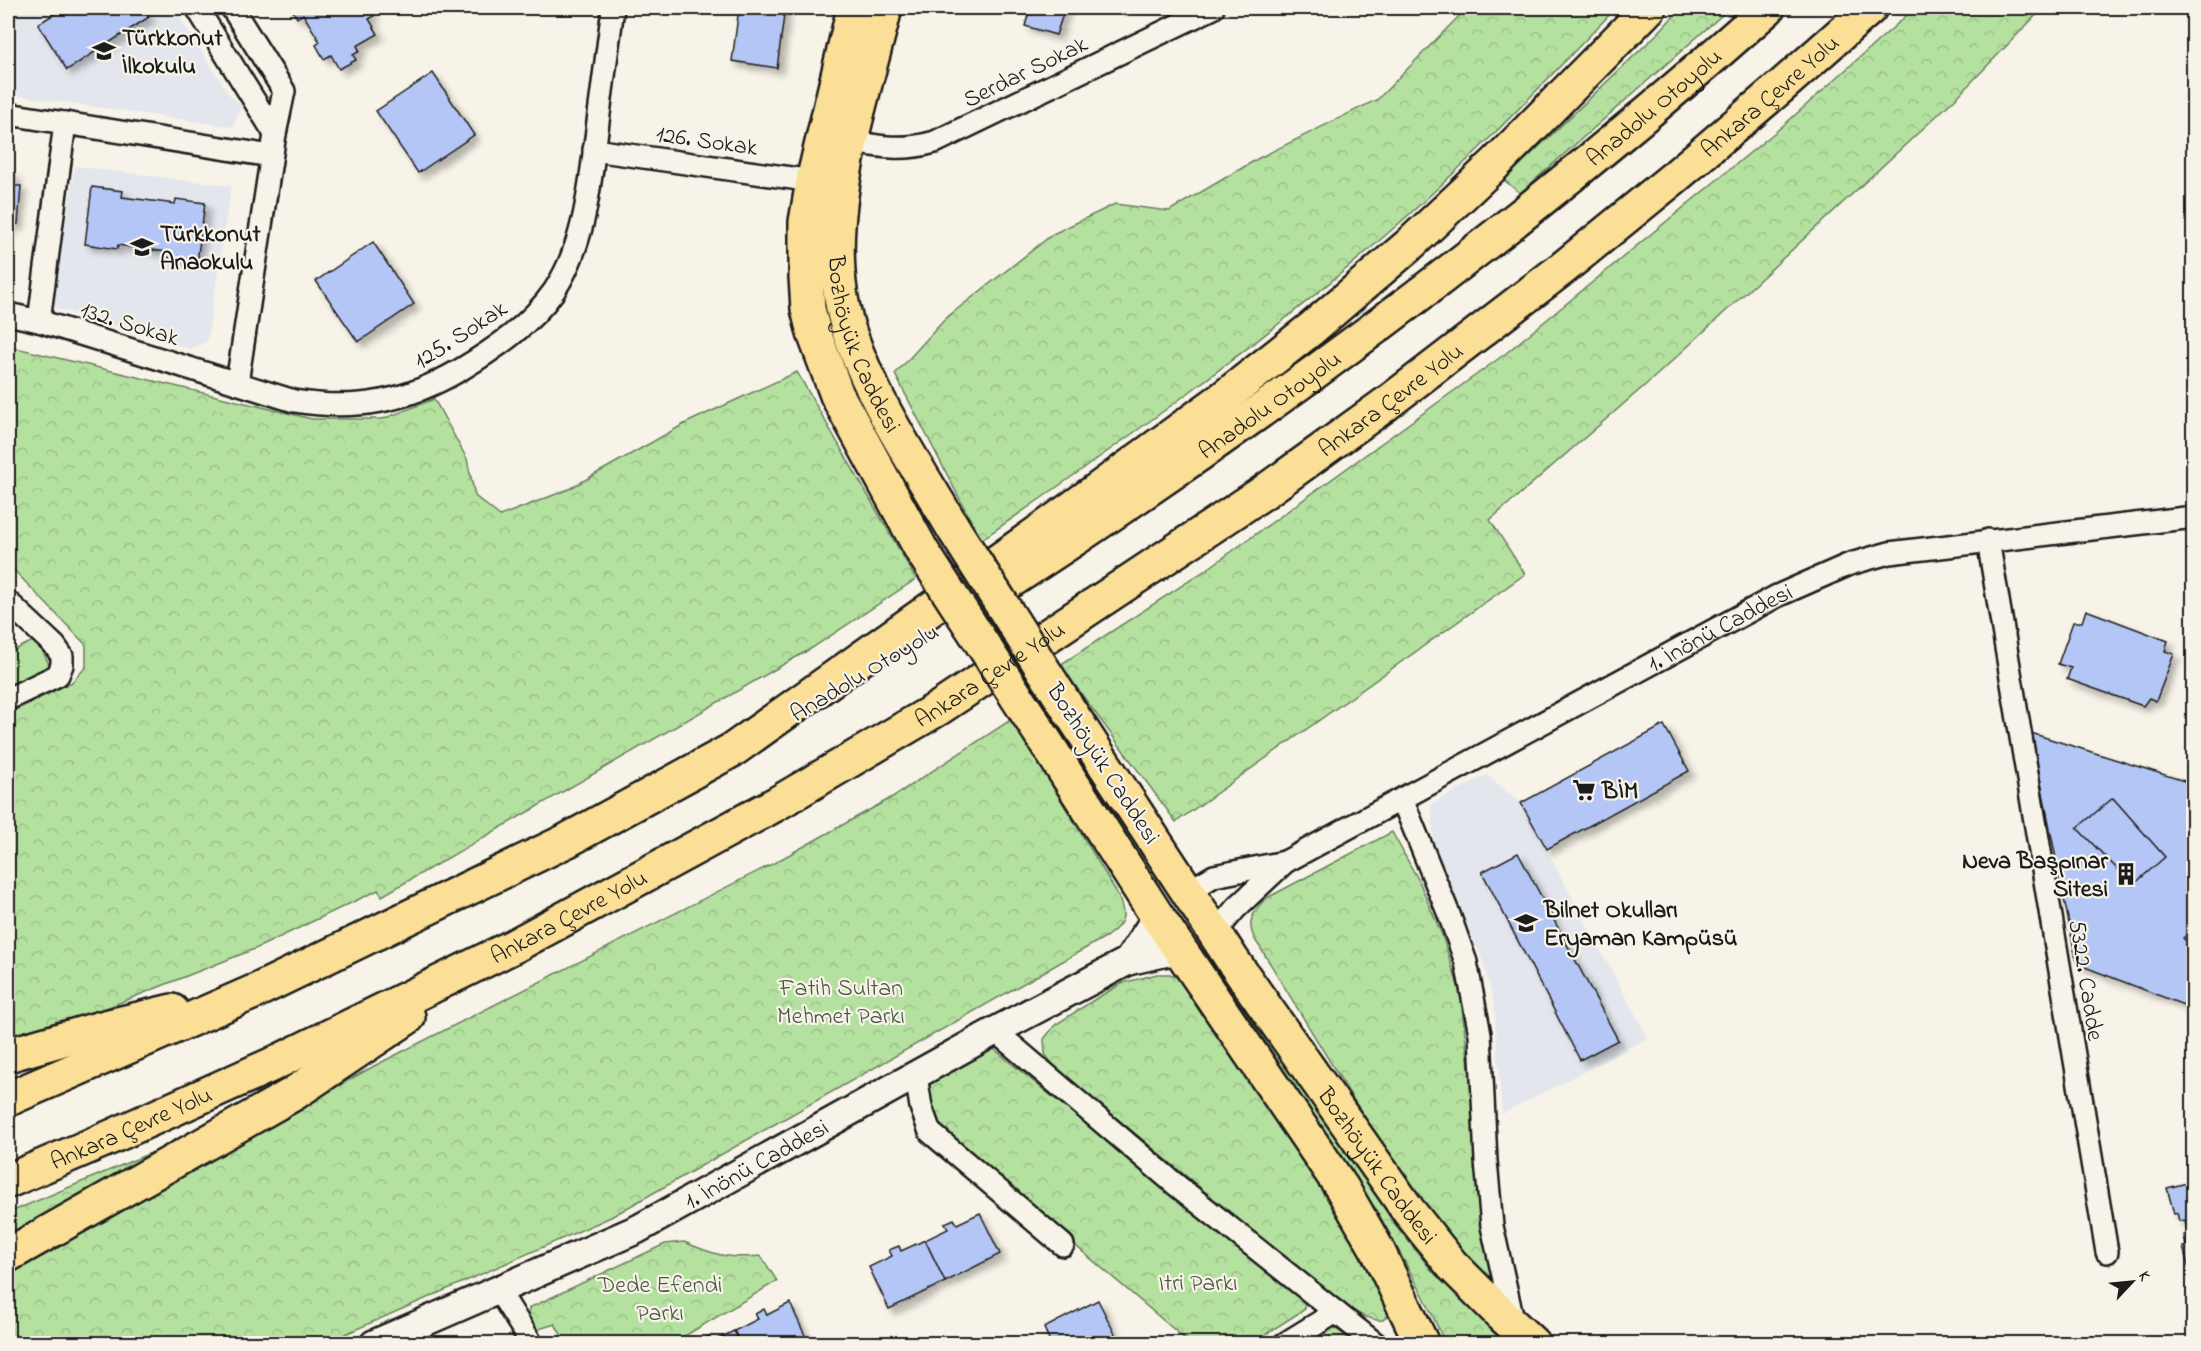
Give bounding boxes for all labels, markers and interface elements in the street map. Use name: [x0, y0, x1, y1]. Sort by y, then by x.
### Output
place label: Türkkonut İlkokulu: [122, 22, 223, 85]
street label: Serdar Sokak: [958, 28, 1095, 118]
street label: Ankara Çevre Yolu: [1694, 28, 1848, 168]
school or university icon: Türkkonut İlkokulu: [91, 38, 117, 64]
street label: Anadolu Otoyolu: [1580, 41, 1731, 176]
street label: 126. Sokak: [654, 118, 760, 167]
place label: Türkkonut Anaokulu: [160, 218, 261, 281]
school or university icon: Türkkonut Anaokulu: [129, 234, 155, 260]
street label: Bozhöyük Caddesi: [817, 254, 908, 440]
street label: 125. Sokak: [408, 292, 515, 379]
street label: 132. Sokak: [76, 294, 183, 357]
street label: Ankara Çevre Yolu: [1312, 335, 1472, 467]
street label: Anadolu Otoyolu: [1192, 343, 1350, 470]
street label: 1. İnönü Caddesi: [1642, 576, 1799, 683]
street label: Ankara Çevre Yolu: [909, 614, 1073, 738]
street label: Anadolu Otoyolu: [784, 616, 947, 733]
street label: Bozhöyük Caddesi: [1035, 676, 1167, 853]
place label: BİM: [1601, 775, 1638, 810]
supermarket icon: BİM: [1571, 777, 1597, 803]
place label: Neva Başpınar Sitesi: [1962, 845, 2109, 908]
building icon: Neva Başpınar Sitesi: [2113, 861, 2139, 887]
street label: Ankara Çevre Yolu: [485, 862, 654, 975]
place label: Bilnet Okulları Eryaman Kampüsü: [1543, 894, 1738, 958]
school or university icon: Bilnet Okulları Eryaman Kampüsü: [1513, 910, 1539, 936]
street label: 5322. Cadde: [2058, 917, 2111, 1044]
park label: Fatih Sultan Mehmet Parkı: [777, 972, 905, 1035]
street label: Ankara Çevre Yolu: [45, 1079, 218, 1181]
street label: Bozhöyük Caddesi: [1306, 1080, 1444, 1253]
street label: 1. İnönü Caddesi: [679, 1111, 836, 1220]
north arrow: [2102, 1252, 2162, 1312]
park label: Itri Parkı: [1158, 1267, 1238, 1302]
text: K: [2131, 1268, 2157, 1286]
park label: Dede Efendi Parkı: [597, 1269, 722, 1332]

